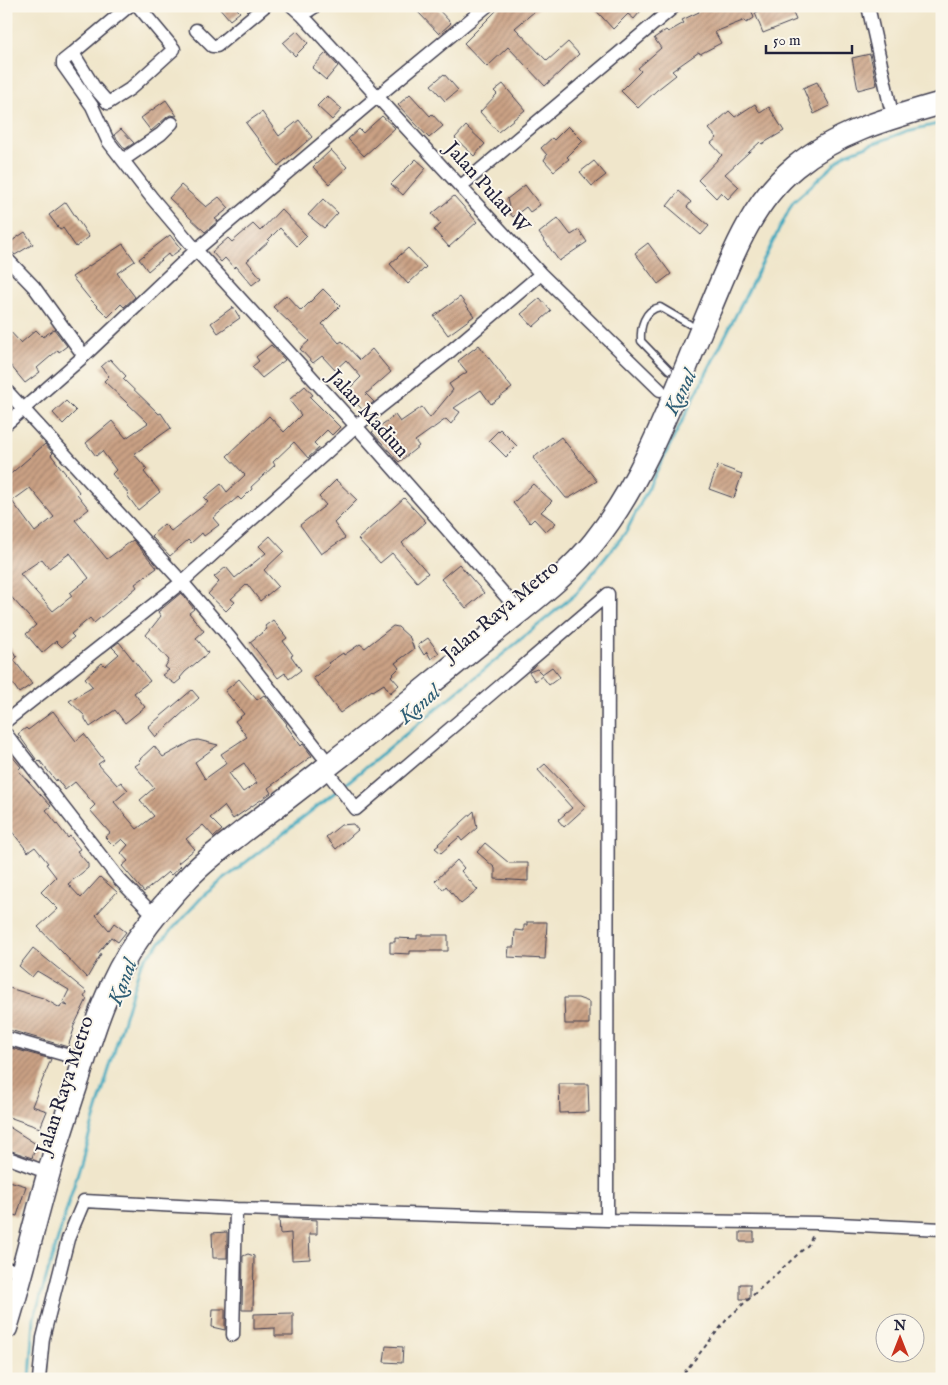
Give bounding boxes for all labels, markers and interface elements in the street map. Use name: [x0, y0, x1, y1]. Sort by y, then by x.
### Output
scale bar: [766, 22, 852, 54]
text: 50 m: [773, 31, 801, 50]
street label: Jalan Pulau W: [438, 135, 535, 240]
street label: Jalan Madiun: [321, 363, 414, 463]
water label: Kanal: [658, 364, 705, 421]
street label: Jalan Raya Metro: [436, 555, 564, 668]
water label: Kanal: [392, 678, 448, 731]
water label: Kanal: [102, 954, 145, 1010]
street label: Jalan Raya Metro: [31, 1013, 100, 1160]
north arrow: [876, 1312, 926, 1362]
text: N: [893, 1317, 906, 1335]

